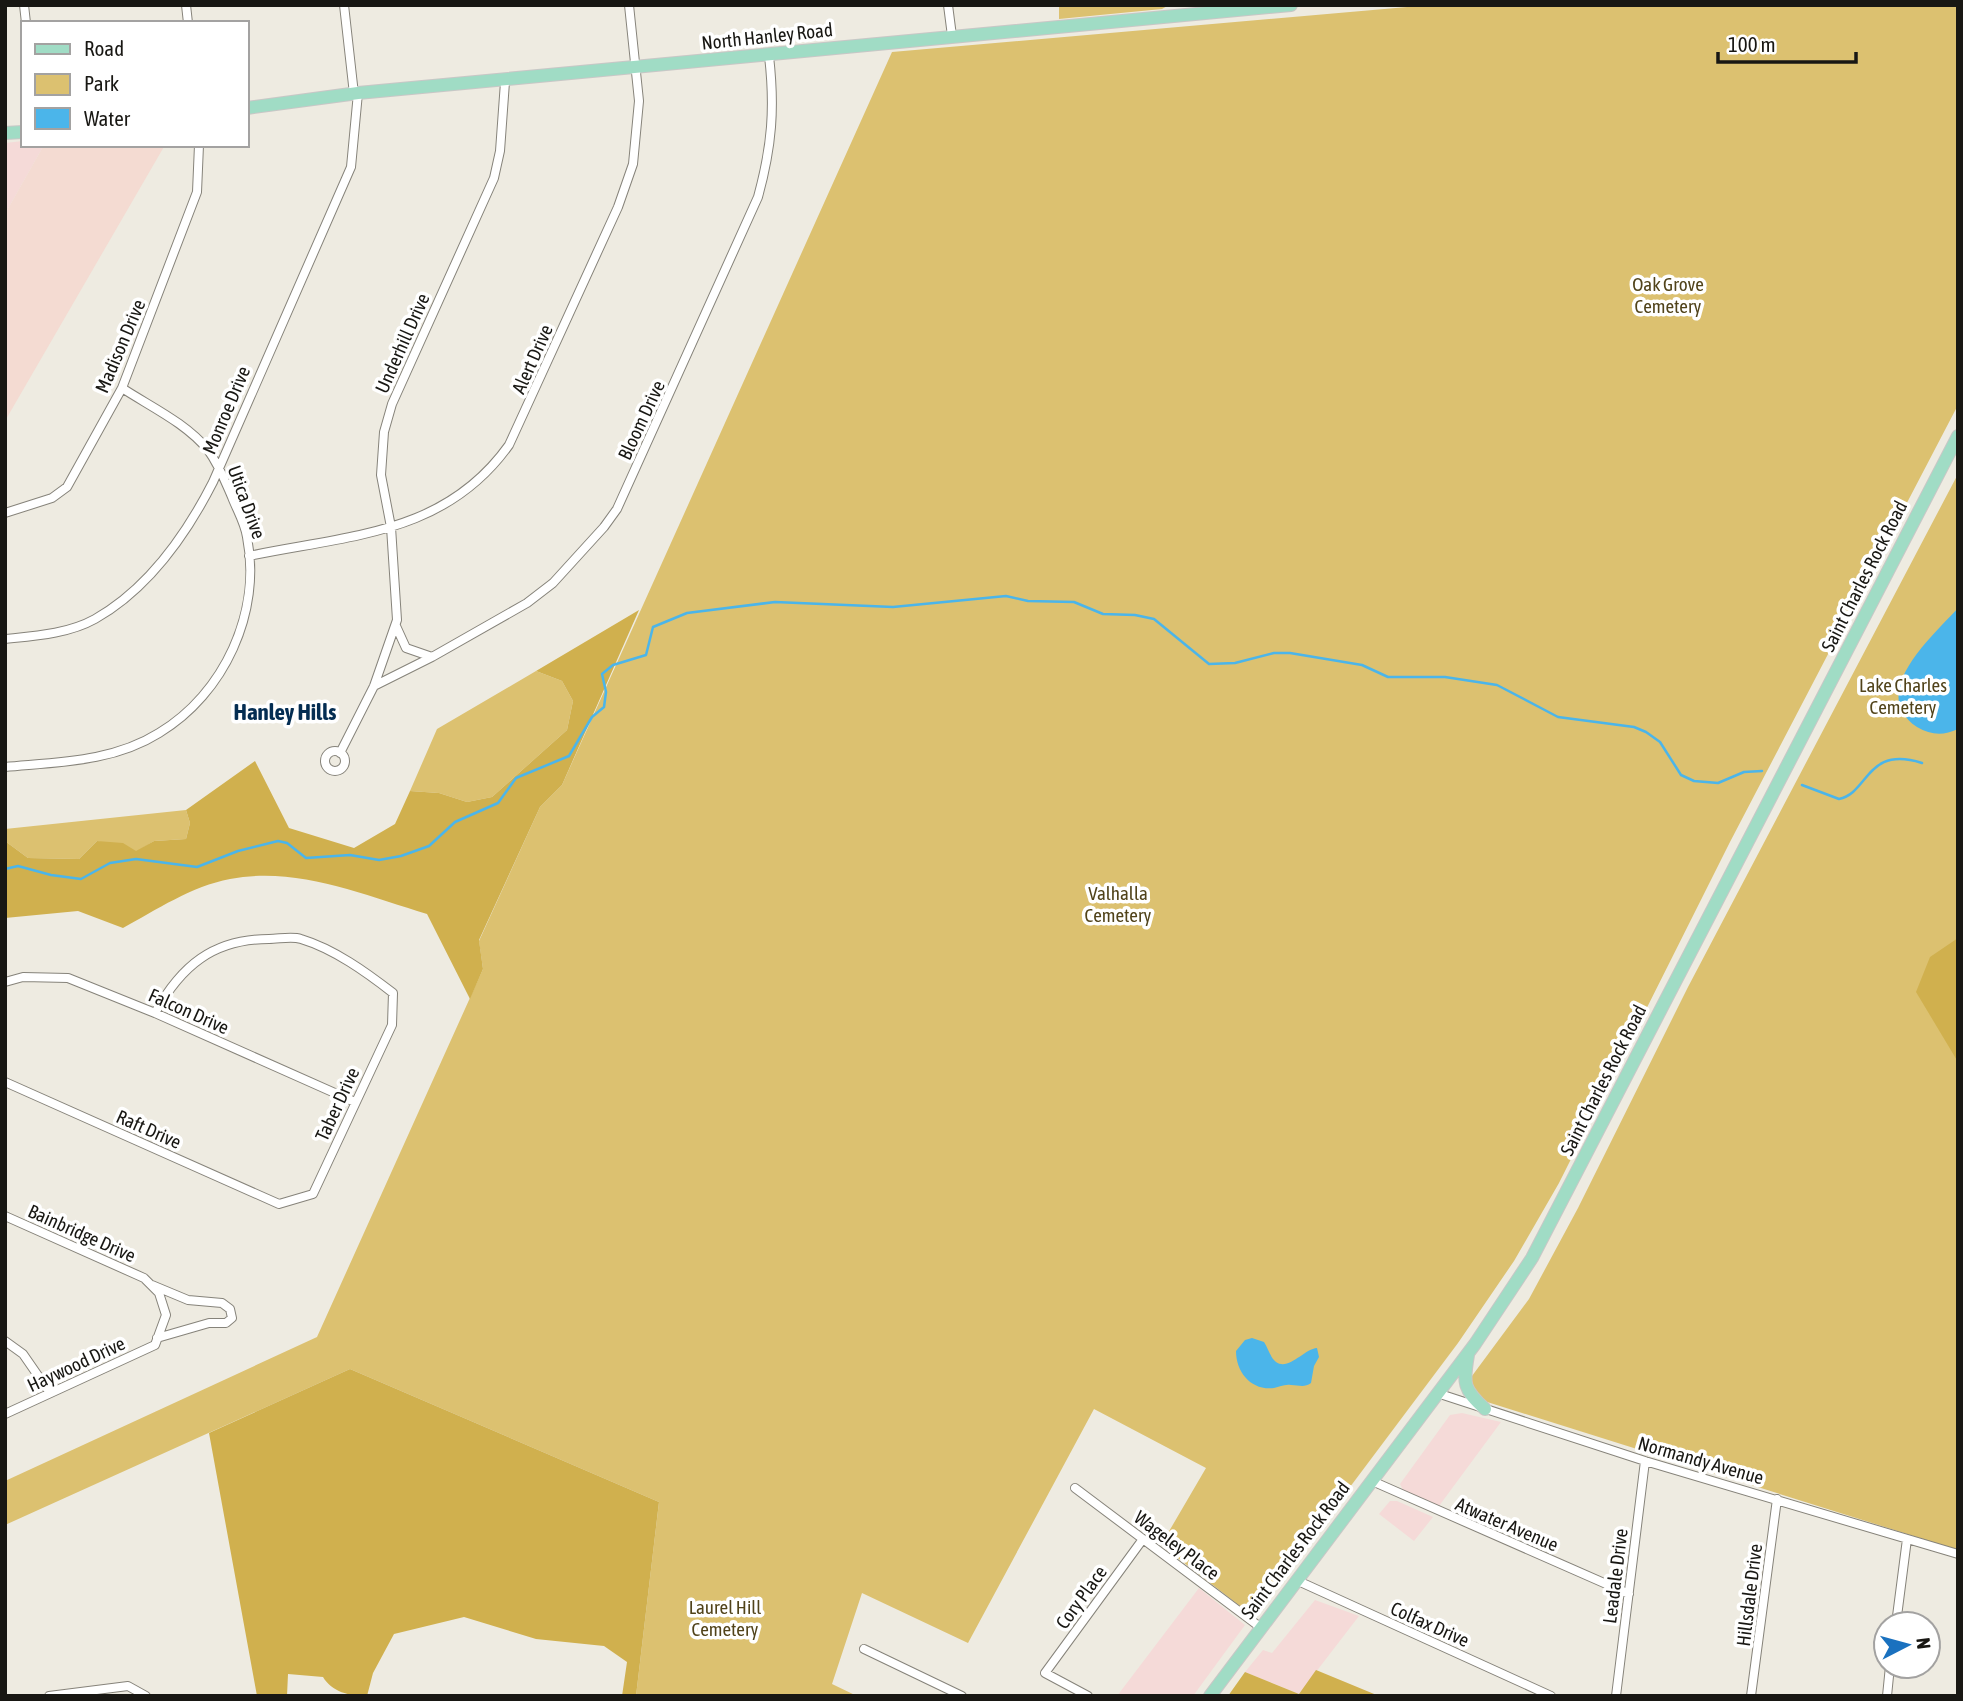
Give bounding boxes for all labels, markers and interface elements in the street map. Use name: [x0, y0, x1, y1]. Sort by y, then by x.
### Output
street label: North Hanley Road: [700, 18, 834, 54]
legend: [21, 21, 248, 147]
scale bar: [1718, 21, 1856, 65]
text: 100 m: [1728, 32, 1776, 56]
text: Road: [84, 36, 124, 60]
text: Park: [84, 71, 119, 95]
text: Water: [84, 106, 131, 130]
park label: Oak Grove Cemetery: [1632, 273, 1704, 317]
street label: Underhill Drive: [370, 290, 434, 396]
street label: Madison Drive: [90, 296, 150, 396]
street label: Alert Drive: [507, 321, 557, 397]
street label: Monroe Drive: [198, 363, 254, 457]
street label: Bloom Drive: [613, 377, 669, 463]
street label: Utica Drive: [224, 462, 270, 542]
street label: Saint Charles Rock Road: [1816, 497, 1912, 655]
park label: Lake Charles Cemetery: [1859, 674, 1947, 718]
district label: Hanley Hills: [234, 699, 336, 725]
park label: Valhalla Cemetery: [1085, 882, 1152, 926]
street label: Falcon Drive: [145, 984, 233, 1038]
street label: Saint Charles Rock Road: [1555, 1001, 1651, 1159]
street label: Taber Drive: [310, 1064, 364, 1144]
street label: Raft Drive: [113, 1105, 185, 1153]
street label: Bainbridge Drive: [25, 1200, 139, 1266]
street label: Haywood Drive: [24, 1332, 128, 1396]
street label: Normandy Avenue: [1636, 1432, 1766, 1488]
street label: Saint Charles Rock Road: [1236, 1477, 1354, 1623]
street label: Atwater Avenue: [1452, 1492, 1562, 1556]
street label: Wageley Place: [1130, 1506, 1224, 1584]
street label: Leadale Drive: [1598, 1527, 1632, 1625]
street label: Hillsdale Drive: [1732, 1543, 1766, 1647]
street label: Cory Place: [1051, 1561, 1111, 1633]
park label: Laurel Hill Cemetery: [689, 1596, 761, 1640]
street label: Colfax Drive: [1387, 1597, 1473, 1651]
north arrow: [1872, 1610, 1942, 1680]
text: N: [1912, 1636, 1935, 1650]

